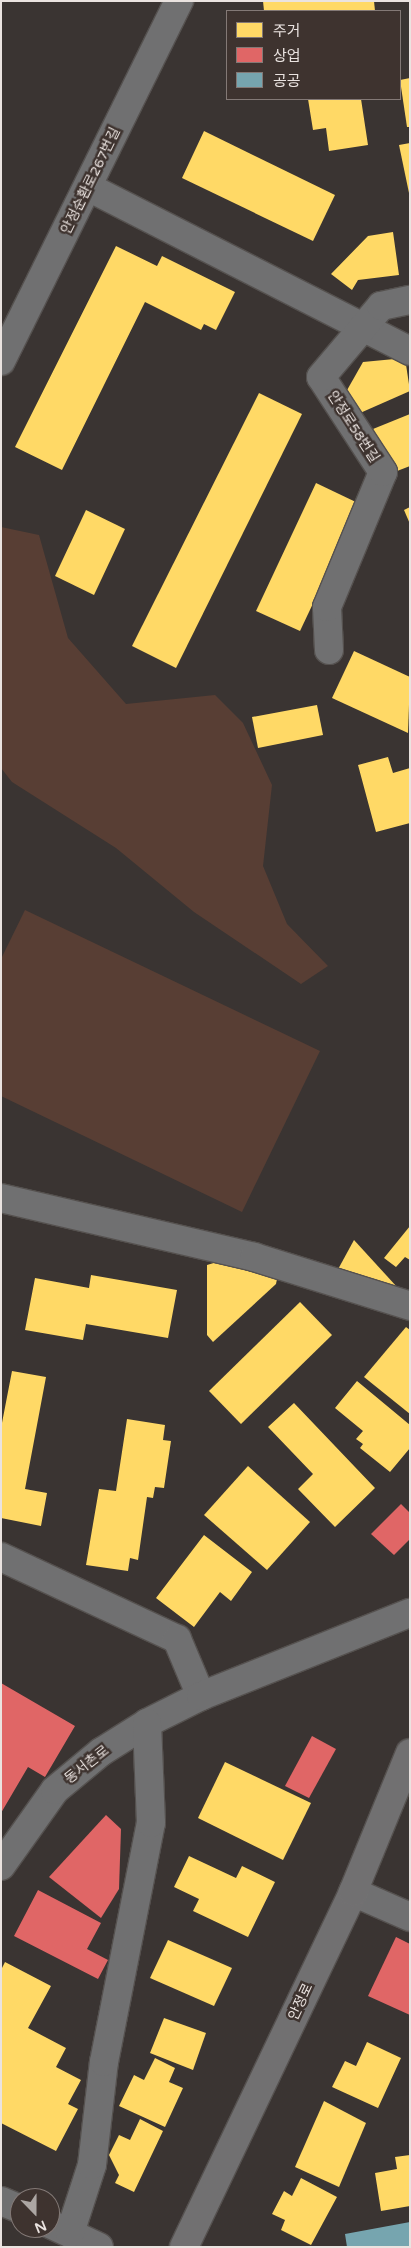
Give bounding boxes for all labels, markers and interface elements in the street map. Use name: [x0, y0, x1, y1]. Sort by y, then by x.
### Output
legend: [226, 10, 401, 100]
text: 주거: [273, 22, 301, 40]
text: 상업: [273, 47, 301, 65]
text: 공공: [273, 72, 301, 90]
street label: 안정순환로267번길: [58, 125, 124, 237]
street label: 안정로58번길: [324, 388, 382, 466]
street label: 동서촌로: [62, 1743, 112, 1787]
street label: 안정로: [285, 1981, 317, 2023]
north arrow: [10, 2188, 60, 2238]
text: N: [32, 2216, 49, 2236]

